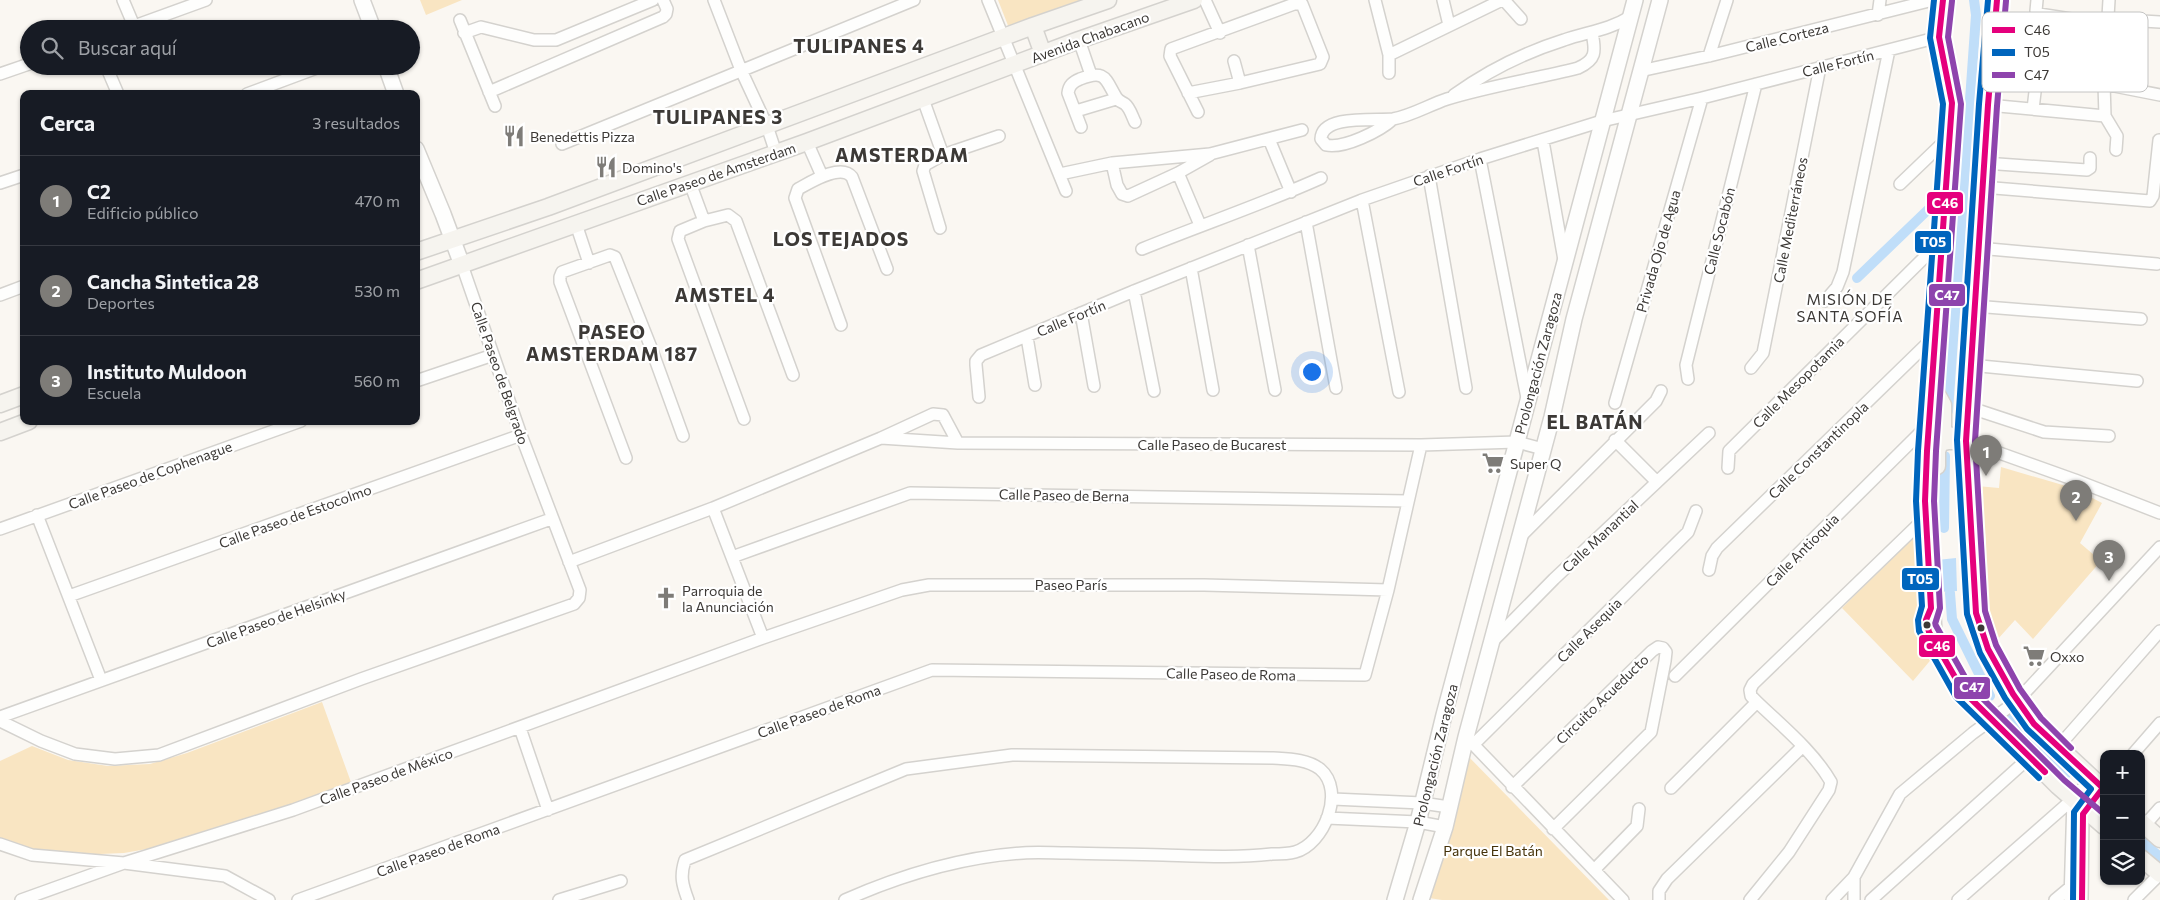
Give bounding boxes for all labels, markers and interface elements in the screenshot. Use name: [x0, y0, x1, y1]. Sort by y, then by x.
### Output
street label: Avenida Chabacano: [1029, 8, 1151, 66]
legend: [1982, 12, 2148, 92]
street label: Calle Corteza: [1744, 18, 1830, 56]
search box: [20, 20, 420, 75]
text: C46: [2024, 21, 2051, 38]
icon: search: [38, 34, 66, 62]
district label: TULIPANES 4: [793, 34, 925, 57]
text: Buscar aquí: [78, 36, 177, 59]
text: T05: [2024, 43, 2050, 60]
street label: Calle Fortín: [1800, 46, 1876, 80]
text: C47: [2024, 66, 2049, 83]
district label: TULIPANES 3: [653, 105, 783, 128]
text: Cerca: [40, 110, 95, 135]
text: 3 resultados: [312, 113, 400, 132]
restaurant icon: Benedettis Pizza: [501, 123, 527, 149]
place label: Benedettis Pizza: [530, 128, 635, 145]
street label: Calle Paseo de Amsterdam: [634, 139, 798, 209]
district label: AMSTERDAM: [835, 143, 969, 166]
street label: Calle Fortín: [1411, 150, 1485, 190]
restaurant icon: Domino's: [593, 154, 619, 180]
street label: Calle Mediterráneos: [1769, 156, 1811, 284]
place label: Domino's: [622, 159, 682, 176]
text: C2: [87, 180, 111, 203]
street label: Calle Socabón: [1700, 185, 1738, 277]
street label: Privada Ojo de Agua: [1632, 188, 1684, 314]
text: 1: [52, 191, 60, 210]
text: 470 m: [355, 191, 400, 210]
line badge: C46: [1926, 191, 1964, 215]
text: C46: [1932, 194, 1959, 211]
text: Edificio público: [87, 203, 198, 222]
district label: LOS TEJADOS: [773, 227, 909, 250]
line badge: T05: [1914, 230, 1952, 254]
text: T05: [1920, 233, 1946, 250]
text: Cancha Sintetica 28: [87, 270, 259, 293]
text: 2: [51, 281, 61, 300]
text: 530 m: [354, 281, 400, 300]
district label: AMSTEL 4: [675, 283, 775, 306]
line badge: C47: [1928, 283, 1966, 307]
text: C47: [1934, 286, 1960, 303]
district label: MISIÓN DE SANTA SOFÍA: [1796, 289, 1904, 325]
street label: Prolongación Zaragoza: [1511, 290, 1565, 436]
text: Deportes: [87, 293, 155, 312]
street label: Calle Fortín: [1034, 296, 1108, 340]
street label: Calle Paseo de Belgrado: [468, 299, 532, 447]
district label: PASEO AMSTERDAM 187: [526, 320, 698, 365]
street label: Calle Mesopotamia: [1749, 333, 1847, 431]
your location: [1299, 359, 1325, 385]
text: Instituto Muldoon: [87, 360, 247, 383]
text: 3: [51, 371, 61, 390]
text: 560 m: [354, 371, 400, 390]
text: Escuela: [87, 383, 141, 402]
street label: Calle Constantinopla: [1764, 398, 1872, 502]
district label: EL BATÁN: [1546, 410, 1644, 433]
pin: 1: [1970, 435, 2002, 476]
street label: Calle Paseo de Bucarest: [1137, 436, 1287, 453]
street label: Calle Paseo de Cophenague: [66, 437, 234, 513]
supermarket icon: Super Q: [1480, 450, 1506, 476]
place label: Super Q: [1510, 455, 1561, 472]
street label: Calle Paseo de Estocolmo: [216, 480, 374, 552]
pin: 2: [2060, 480, 2092, 521]
street label: Calle Paseo de Berna: [999, 485, 1129, 505]
street label: Calle Manantial: [1558, 496, 1642, 576]
street label: Calle Antioquia: [1762, 510, 1842, 590]
pin: 3: [2093, 540, 2125, 581]
line badge: T05: [1901, 567, 1940, 591]
text: T05: [1907, 570, 1933, 587]
street label: Paseo París: [1035, 576, 1107, 593]
place label: Parroquia de la Anunciación: [682, 582, 774, 615]
street label: Calle Paseo de Helsinky: [204, 585, 348, 651]
church icon: Parroquia de la Anunciación: [653, 585, 679, 611]
street label: Calle Asequia: [1553, 594, 1625, 666]
unlabelled marker: [1922, 620, 1932, 630]
unlabelled marker: [1976, 623, 1986, 633]
line badge: C46: [1918, 634, 1956, 658]
text: C46: [1924, 637, 1951, 654]
supermarket icon: Oxxo: [2021, 643, 2047, 669]
place label: Oxxo: [2050, 648, 2084, 665]
street label: Circuito Acueducto: [1552, 651, 1652, 747]
street label: Calle Paseo de Roma: [1166, 664, 1296, 684]
line badge: C47: [1953, 676, 1991, 700]
text: C47: [1959, 678, 1985, 695]
street label: Calle Paseo de Roma: [755, 681, 883, 741]
street label: Prolongación Zaragoza: [1409, 682, 1461, 828]
street label: Calle Paseo de México: [317, 744, 455, 808]
map controls: [2100, 750, 2145, 885]
button: +: [2100, 750, 2145, 795]
button: −: [2100, 795, 2145, 840]
street label: Calle Paseo de Roma: [374, 820, 502, 880]
button: layers: [2100, 840, 2145, 885]
park label: Parque El Batán: [1443, 842, 1543, 859]

